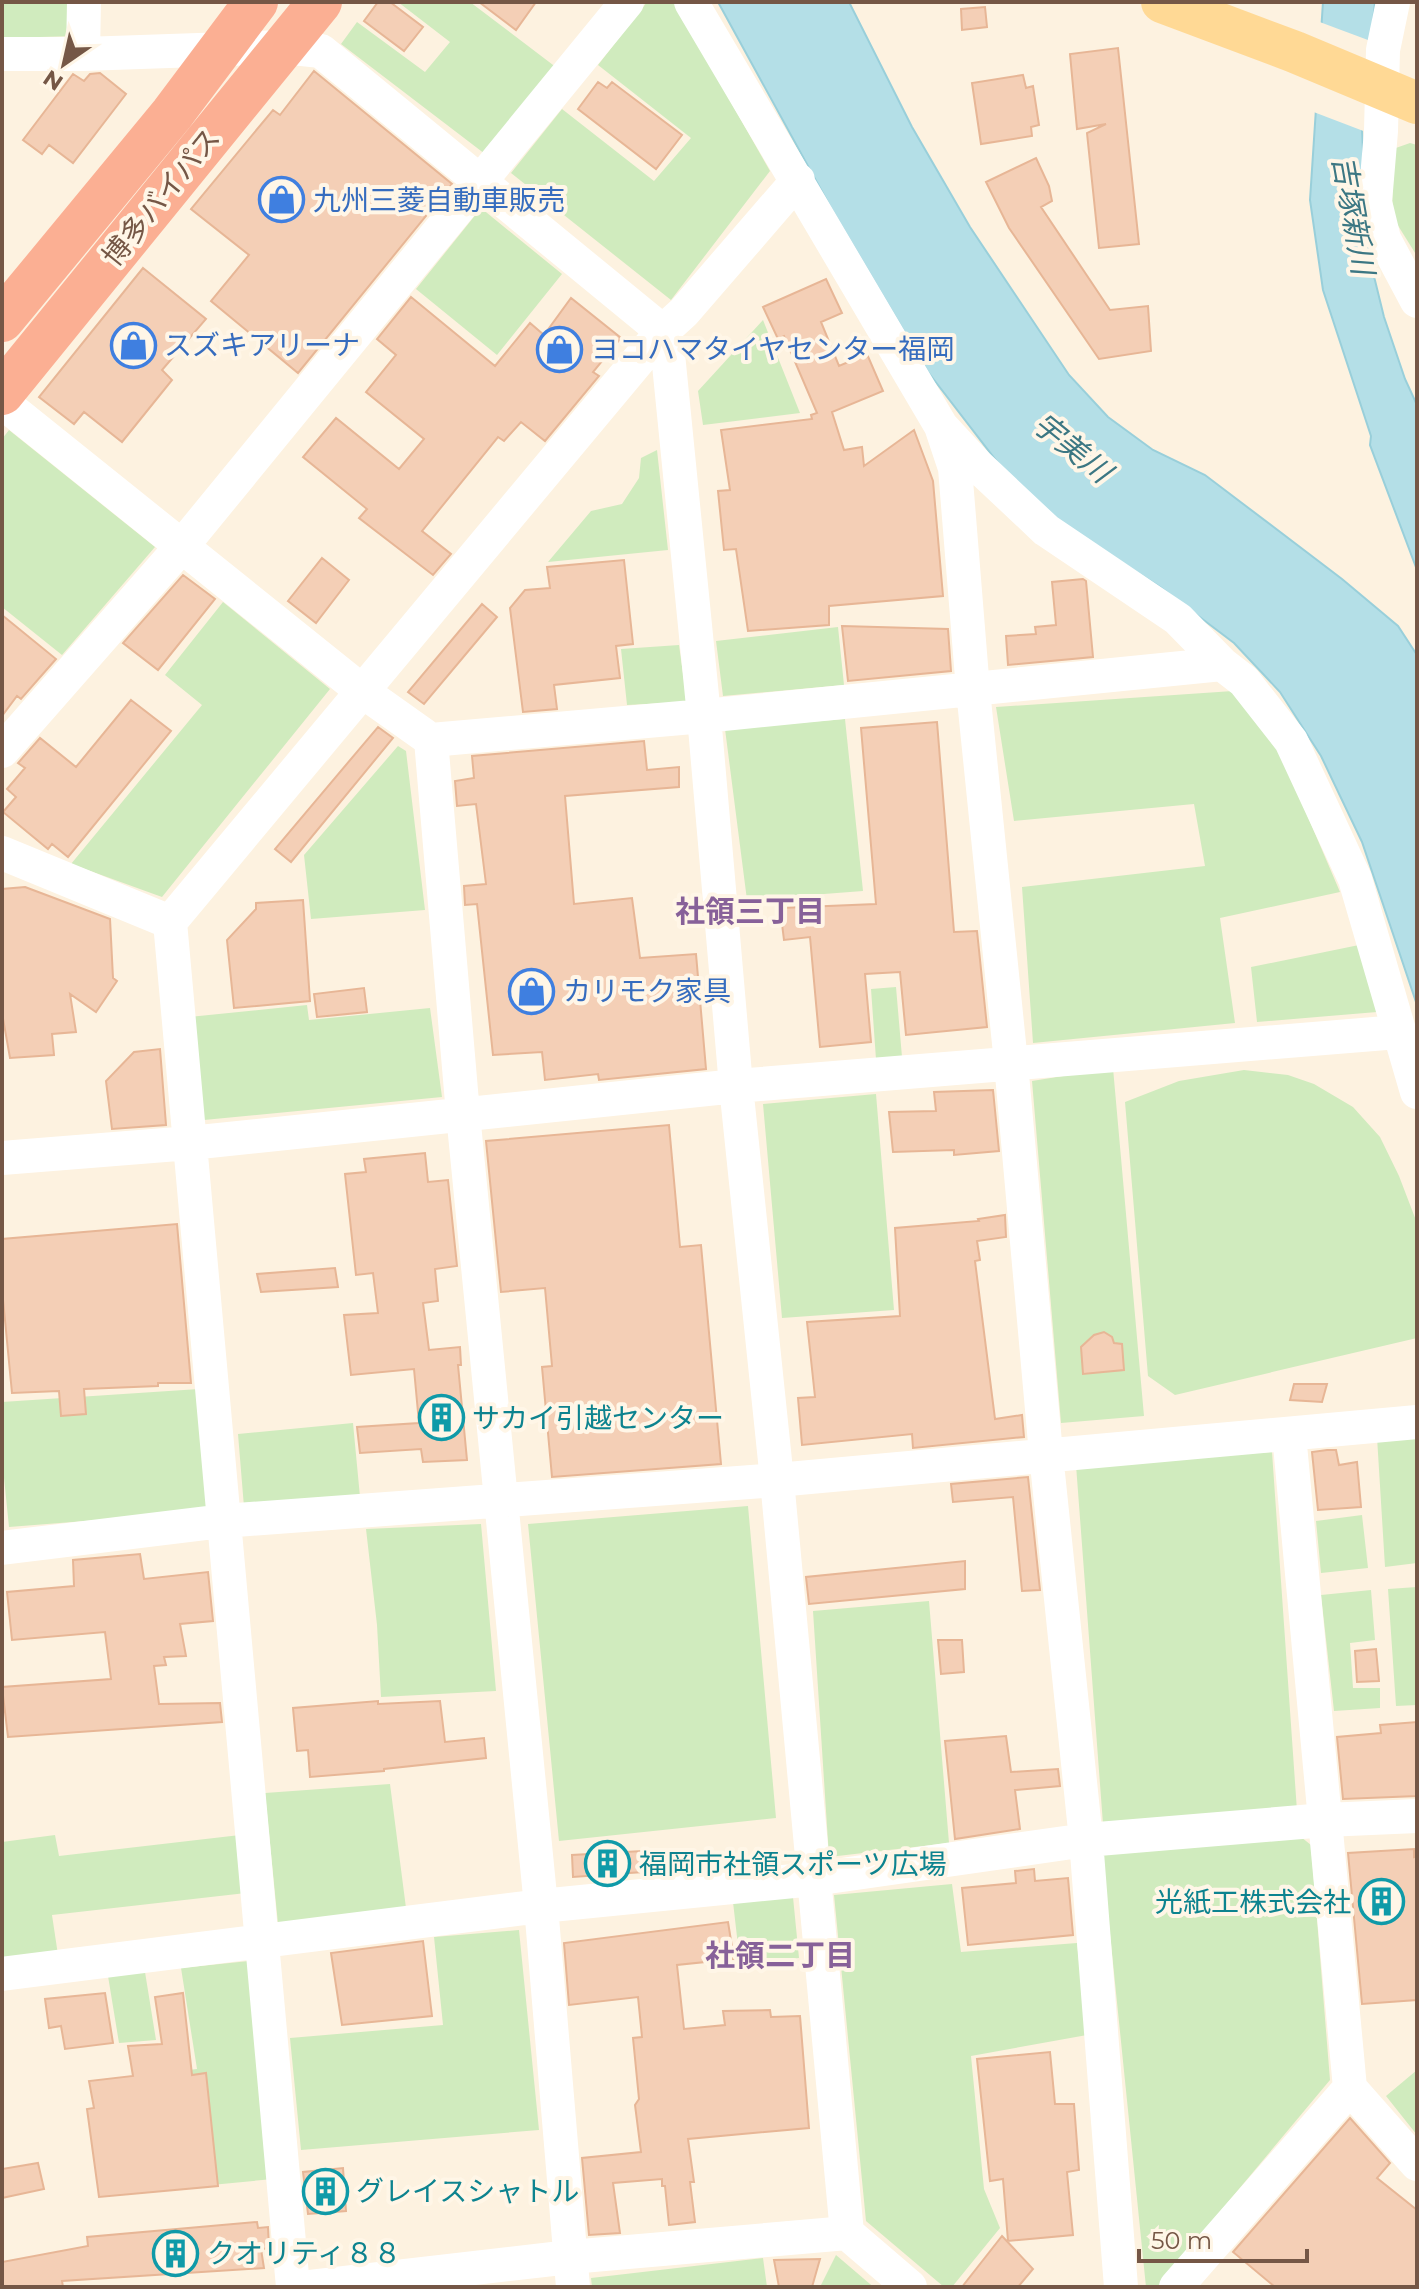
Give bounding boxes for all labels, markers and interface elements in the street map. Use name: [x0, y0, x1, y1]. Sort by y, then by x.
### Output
north arrow: [24, 24, 104, 104]
text: N: [38, 64, 68, 96]
street label: 博多バイパス: [95, 121, 227, 273]
water label: 吉塚新川: [1325, 153, 1383, 280]
shop icon: 九州三菱自動車販売: [258, 176, 306, 224]
place label: 九州三菱自動車販売: [313, 183, 565, 217]
shop icon: スズキアリーナ: [109, 321, 157, 369]
shop icon: ヨコハマタイヤセンター福岡: [536, 325, 584, 373]
place label: スズキアリーナ: [164, 328, 360, 362]
place label: ヨコハマタイヤセンター福岡: [591, 332, 954, 366]
water label: 宇美川: [1026, 405, 1121, 492]
district label: 社領三丁目: [675, 893, 825, 930]
shop icon: カリモク家具: [508, 967, 556, 1015]
place label: カリモク家具: [563, 974, 731, 1008]
building icon: サカイ引越センター: [417, 1394, 465, 1442]
place label: サカイ引越センター: [472, 1401, 724, 1435]
building icon: 福岡市社領スポーツ広場: [584, 1840, 632, 1888]
place label: 福岡市社領スポーツ広場: [639, 1847, 946, 1881]
building icon: 光紙工株式会社: [1358, 1878, 1406, 1926]
place label: 光紙工株式会社: [1155, 1885, 1351, 1919]
district label: 社領二丁目: [705, 1937, 855, 1974]
building icon: グレイスシャトル: [301, 2167, 349, 2215]
place label: グレイスシャトル: [356, 2174, 579, 2208]
scale bar: [1139, 2213, 1307, 2263]
text: 50 m: [1151, 2226, 1212, 2255]
building icon: クオリティ８８: [152, 2229, 200, 2277]
place label: クオリティ８８: [207, 2236, 401, 2270]

